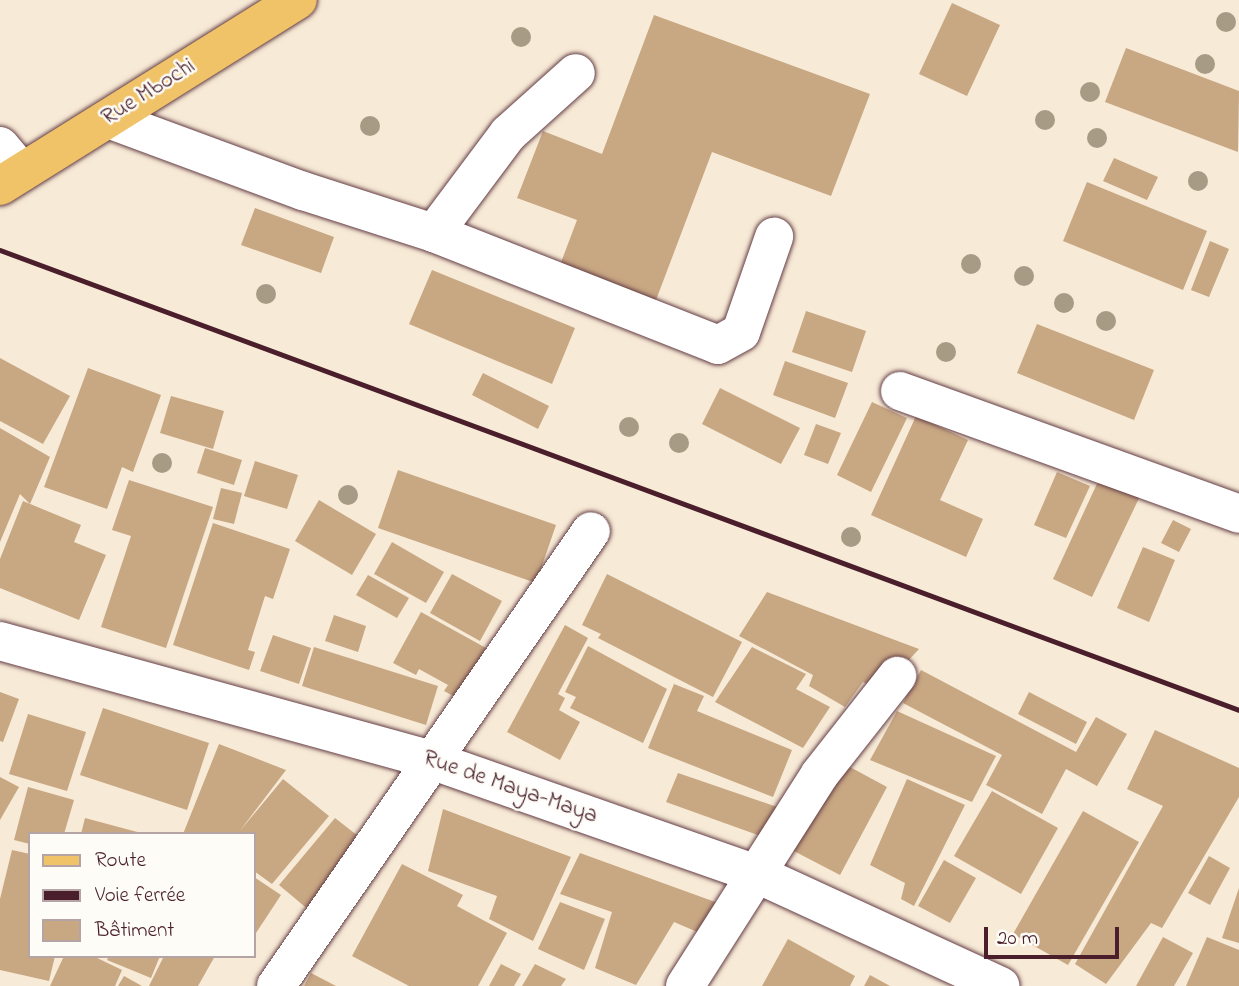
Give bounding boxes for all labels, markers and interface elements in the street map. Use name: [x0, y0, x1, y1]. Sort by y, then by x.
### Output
street label: Rue Mbochi: [97, 53, 201, 133]
street label: Rue de Maya-Maya: [419, 745, 601, 831]
legend: [28, 832, 256, 958]
text: Route: [95, 846, 146, 876]
text: Voie ferrée: [95, 881, 185, 911]
scale bar: [987, 912, 1122, 956]
text: Bâtiment: [95, 916, 174, 946]
text: 20 m: [997, 924, 1038, 954]

